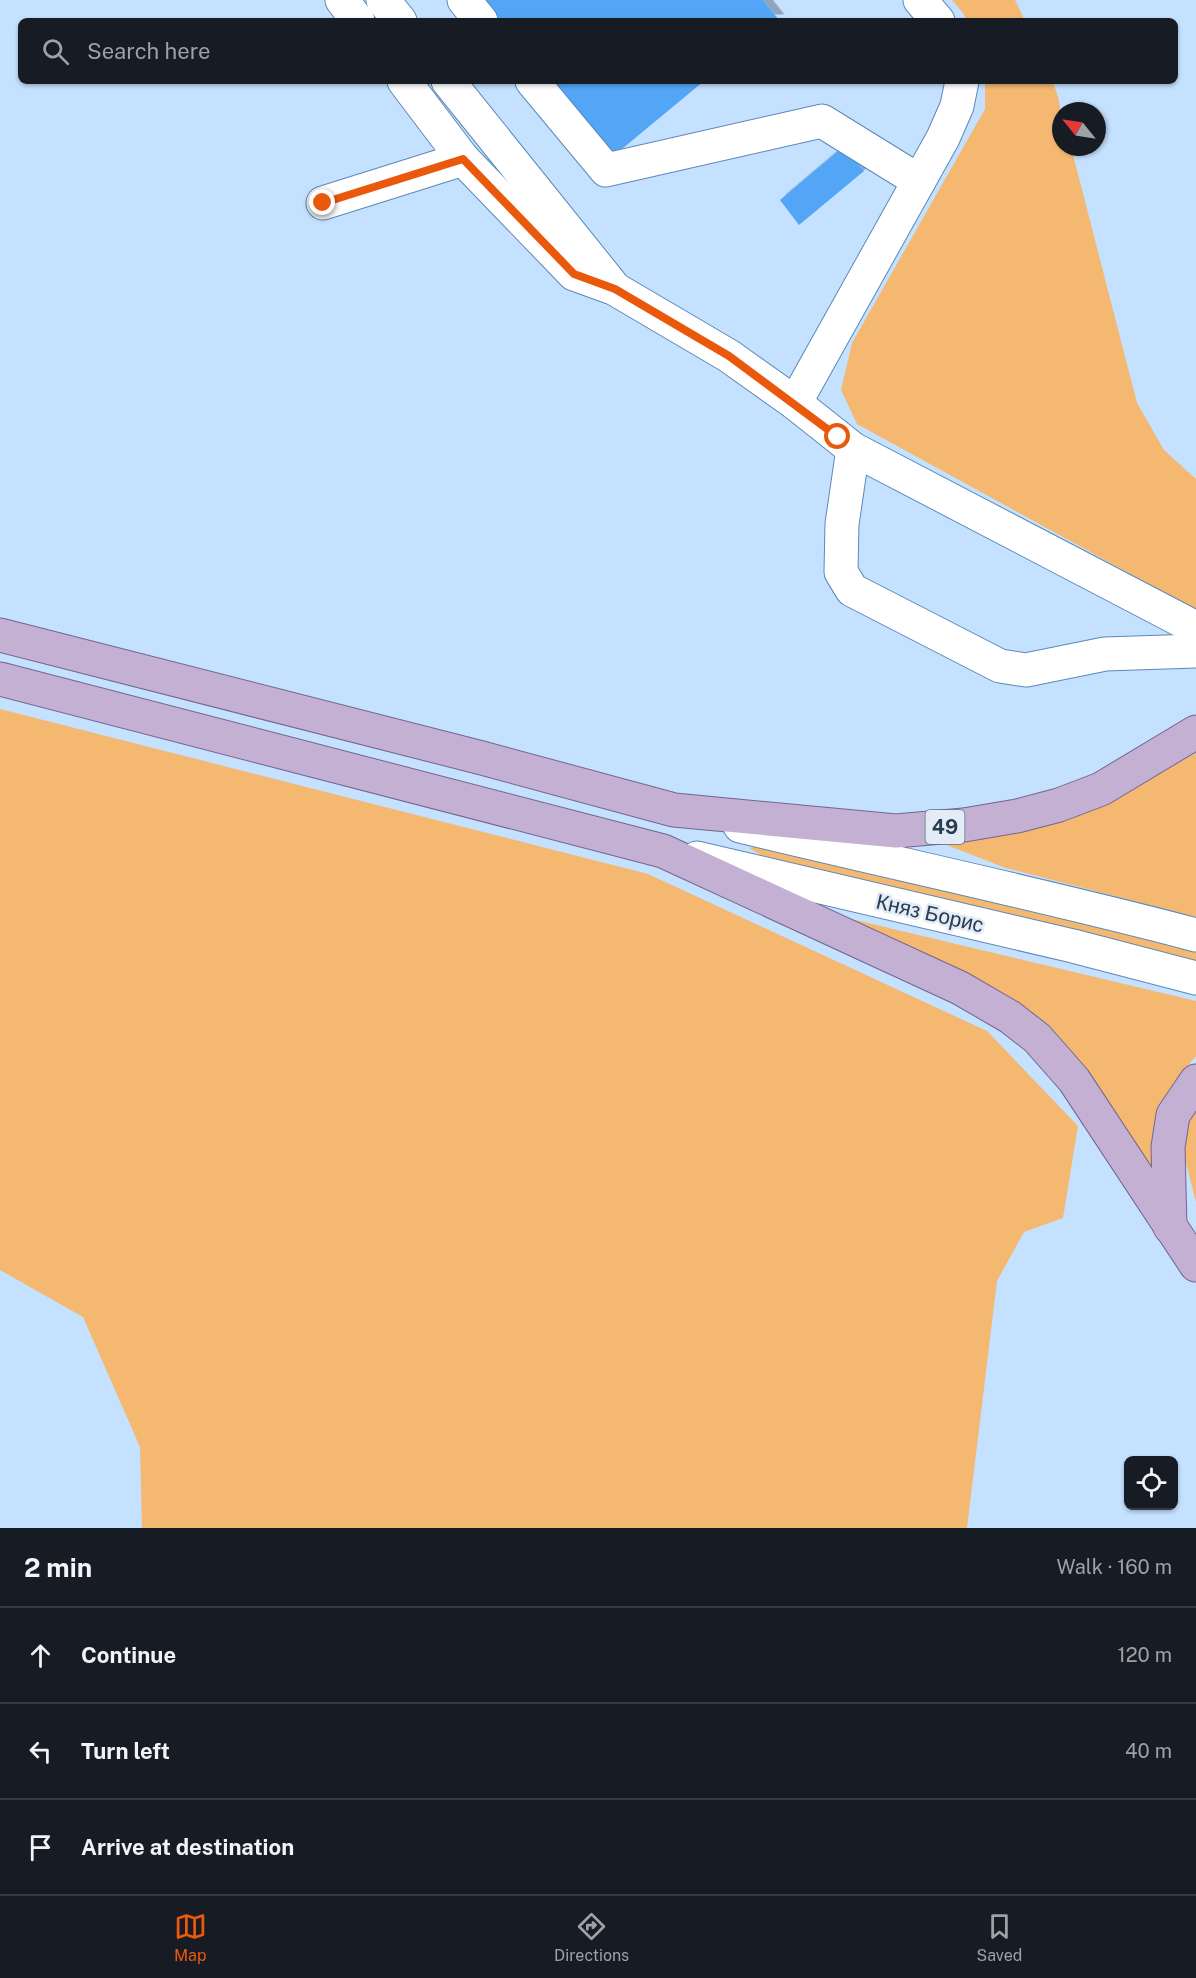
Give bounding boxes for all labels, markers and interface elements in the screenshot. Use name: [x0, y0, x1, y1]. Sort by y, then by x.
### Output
search box: [18, 18, 1178, 84]
icon: search: [39, 35, 72, 68]
text: Search here: [87, 38, 211, 64]
north arrow: [1052, 102, 1106, 156]
route end: [309, 189, 335, 215]
route start: [824, 423, 850, 449]
road number: 49: [926, 810, 964, 844]
street label: Княз Борис: [874, 889, 986, 937]
map controls: [1124, 1456, 1178, 1510]
button: locate: [1124, 1456, 1178, 1510]
text: 2 min: [24, 1552, 92, 1583]
text: Walk · 160 m: [1057, 1555, 1172, 1579]
icon: ahead: [24, 1639, 57, 1672]
text: Continue: [81, 1642, 176, 1668]
text: 120 m: [1118, 1643, 1172, 1667]
icon: left: [24, 1735, 57, 1768]
text: Turn left: [81, 1738, 170, 1764]
text: 40 m: [1125, 1739, 1172, 1763]
icon: arrive: [24, 1831, 57, 1864]
text: Arrive at destination: [81, 1834, 294, 1860]
tab: Map: [174, 1910, 207, 1965]
tab: Directions: [554, 1910, 629, 1965]
tab: Saved: [977, 1910, 1022, 1965]

